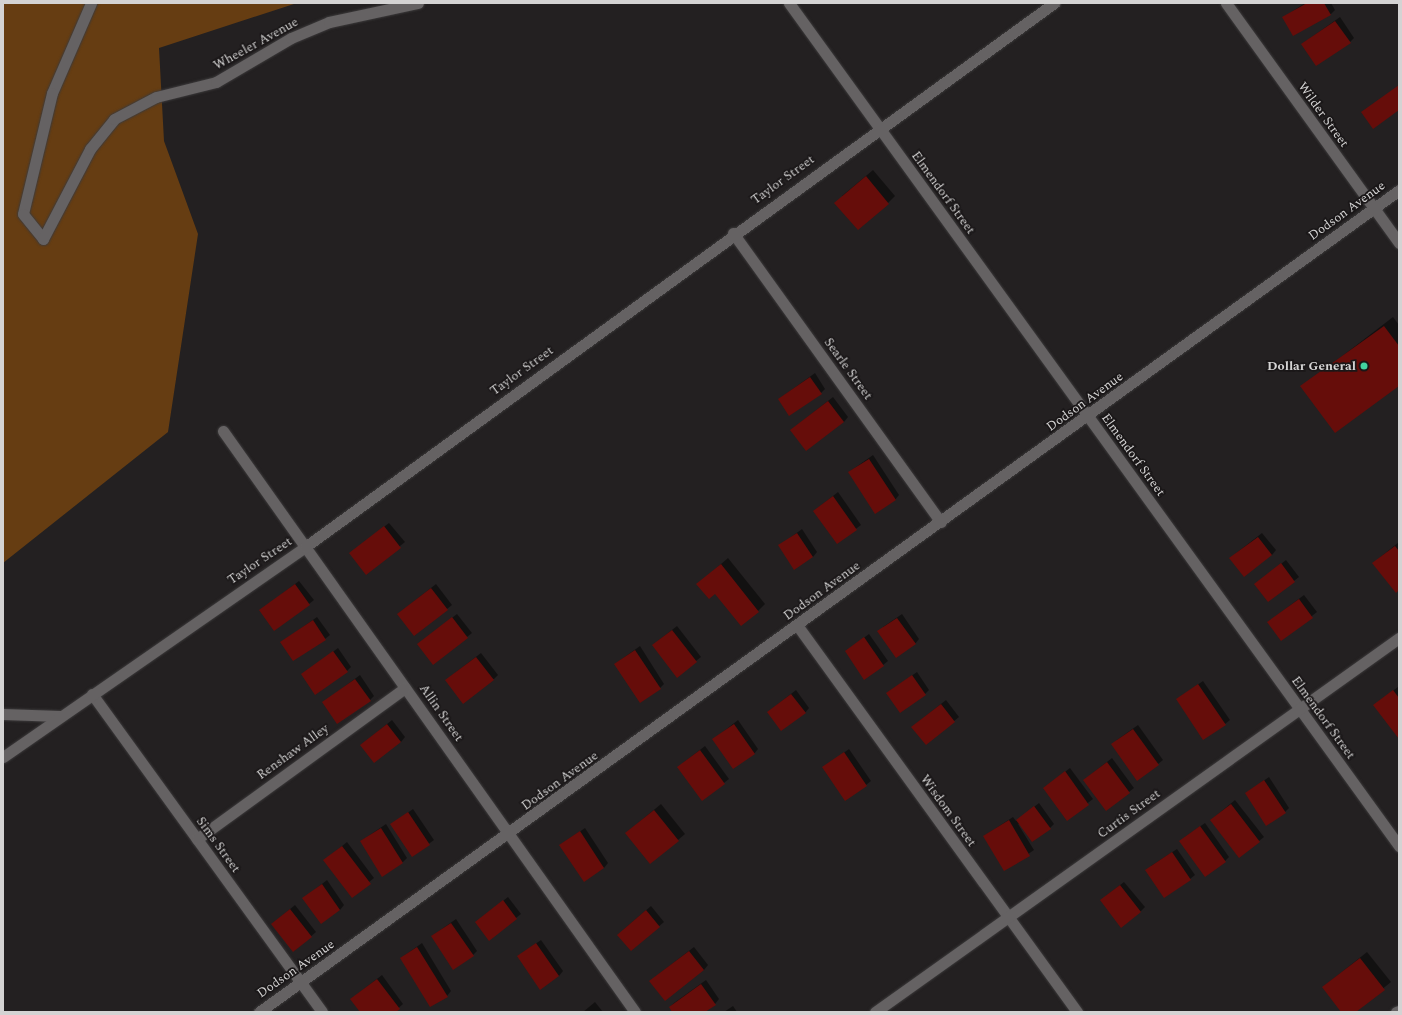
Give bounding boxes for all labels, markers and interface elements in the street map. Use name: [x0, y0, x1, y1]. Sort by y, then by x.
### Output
street label: Wheeler Avenue: [211, 14, 301, 74]
street label: Wilder Street: [1294, 79, 1352, 151]
street label: Elmendorf Street: [908, 148, 978, 238]
street label: Taylor Street: [748, 152, 818, 208]
street label: Dodson Avenue: [1306, 178, 1388, 244]
street label: Searle Street: [820, 335, 876, 403]
street label: Taylor Street: [487, 343, 557, 399]
place label: Dollar General: [1267, 358, 1356, 374]
marker: Dollar General: [1359, 361, 1369, 371]
street label: Dodson Avenue: [1044, 369, 1126, 435]
street label: Elmendorf Street: [1098, 410, 1168, 500]
street label: Taylor Street: [225, 534, 295, 588]
street label: Dodson Avenue: [781, 558, 863, 624]
street label: Elmendorf Street: [1288, 673, 1358, 763]
street label: Allin Street: [416, 681, 466, 745]
street label: Renshaw Alley: [254, 721, 332, 783]
street label: Dodson Avenue: [519, 748, 601, 814]
street label: Wisdom Street: [917, 772, 979, 850]
street label: Curtis Street: [1095, 786, 1163, 842]
street label: Sims Street: [193, 814, 243, 876]
street label: Dodson Avenue: [254, 937, 338, 1001]

